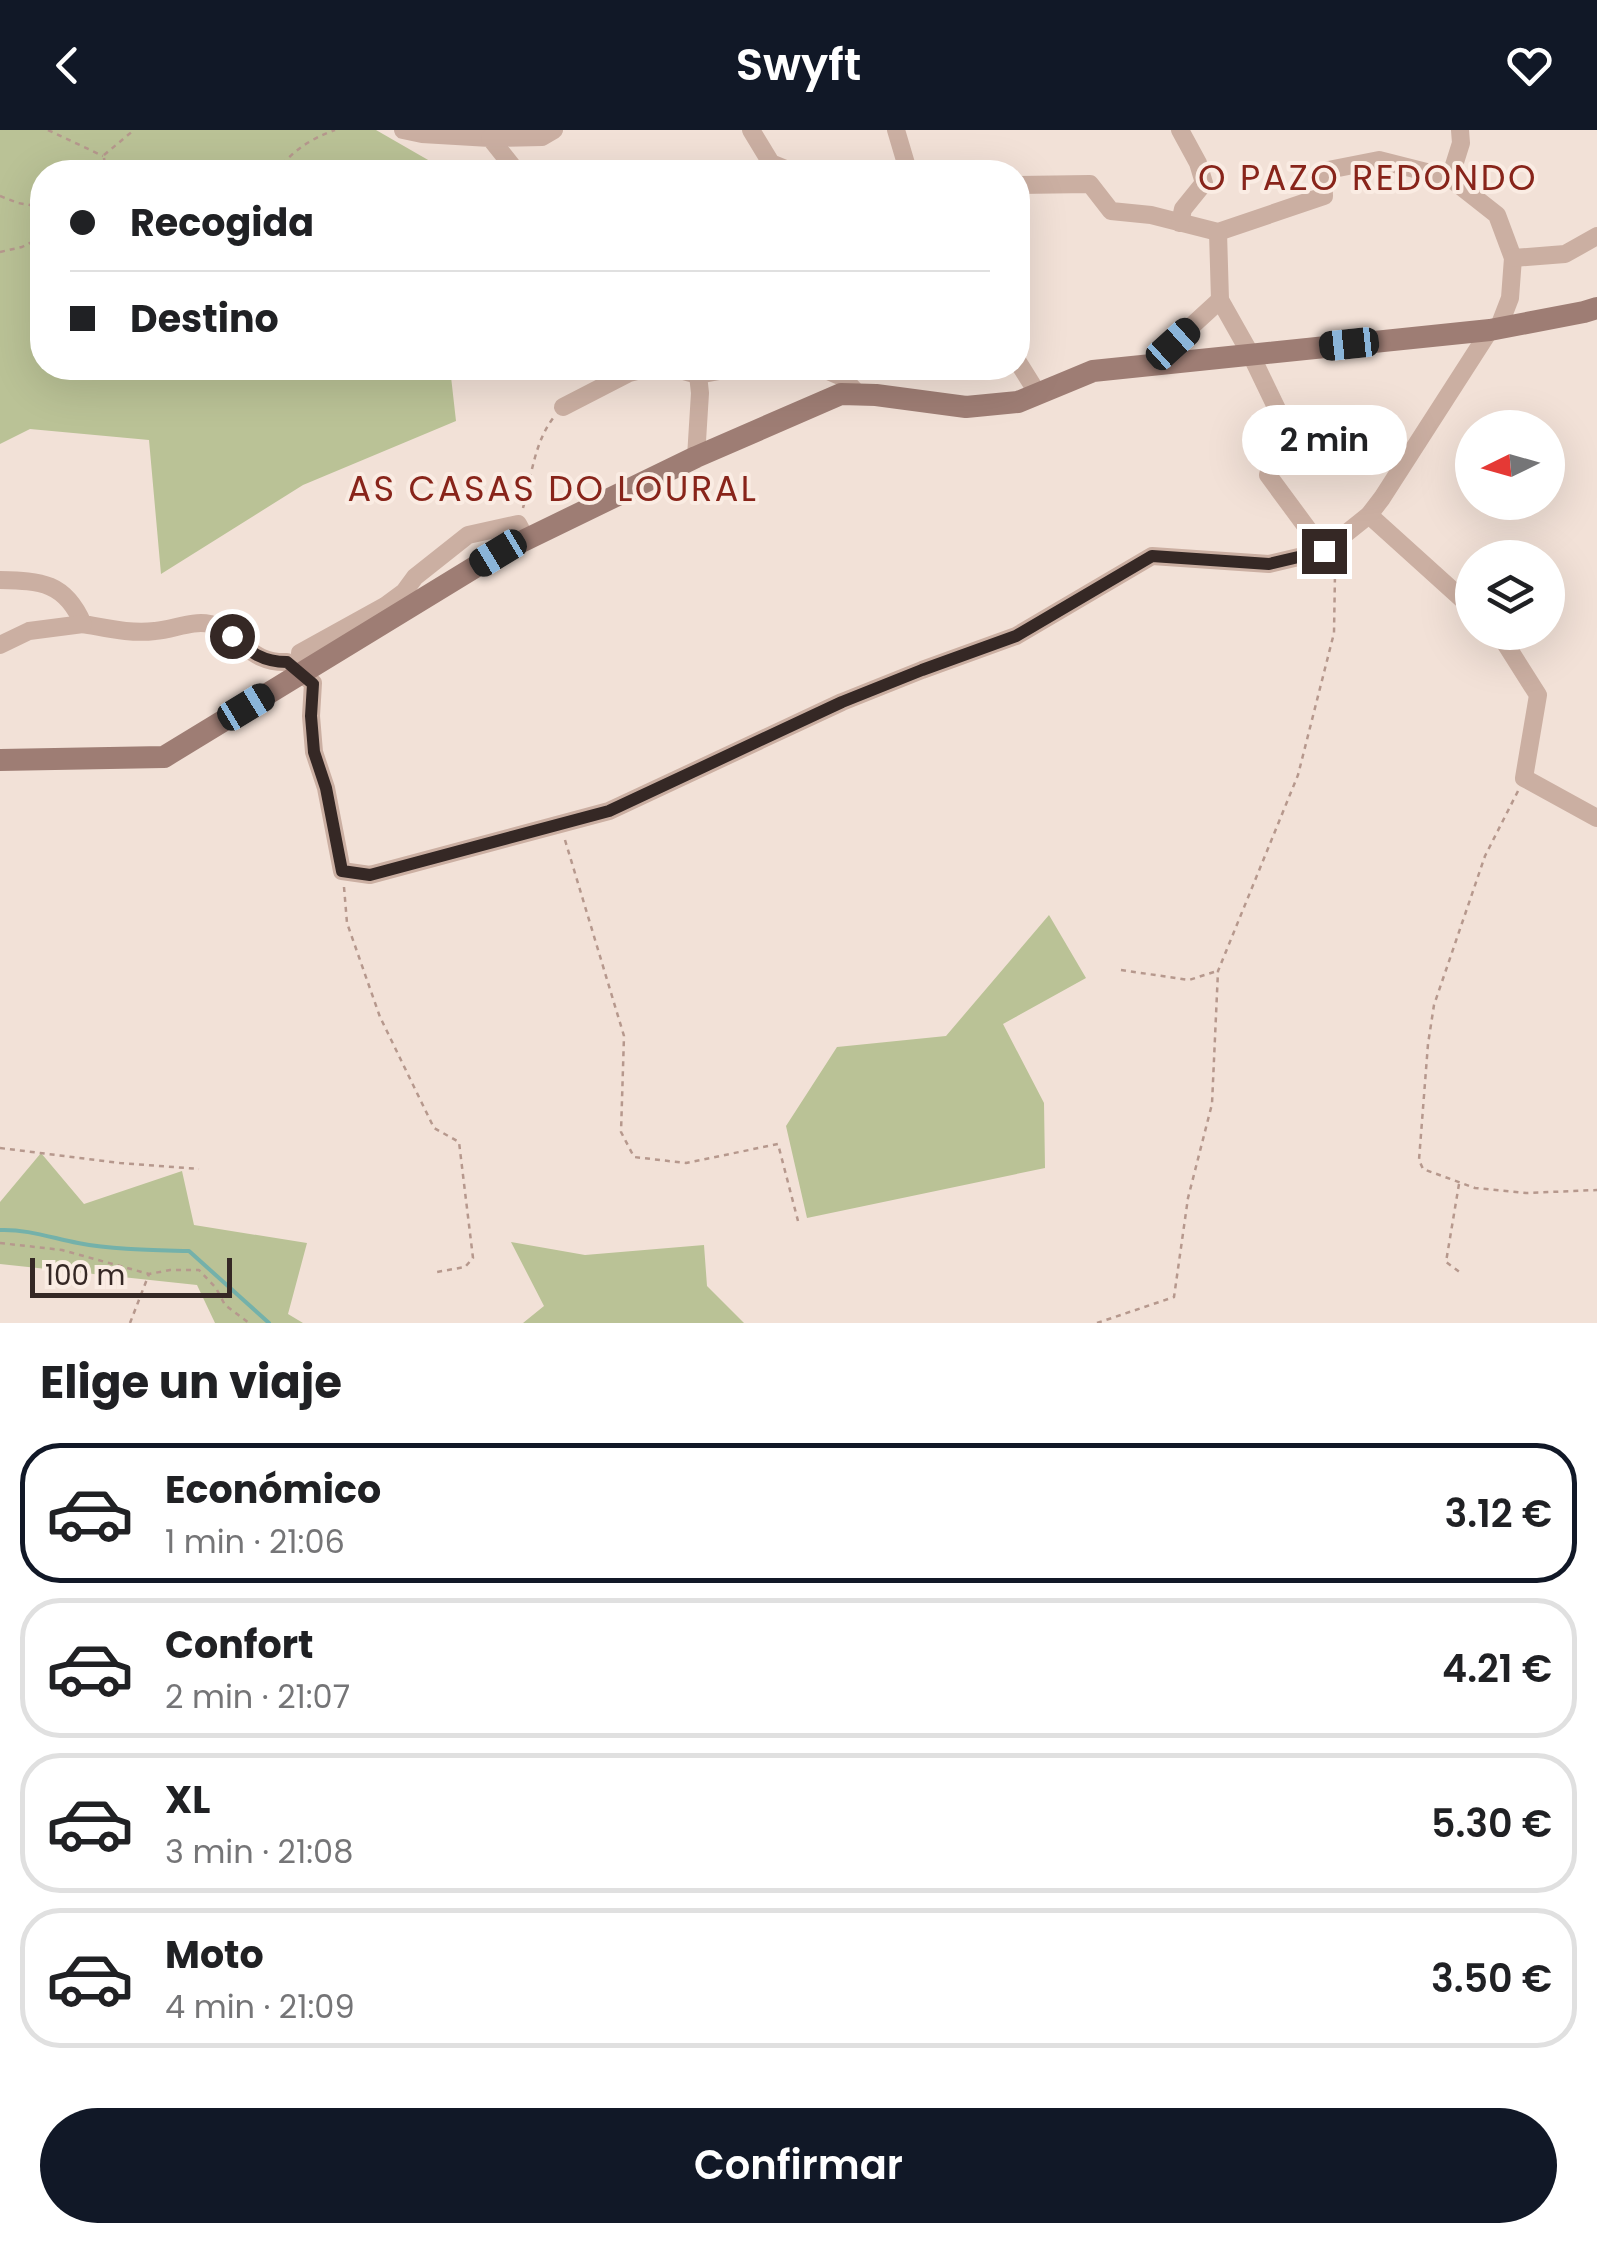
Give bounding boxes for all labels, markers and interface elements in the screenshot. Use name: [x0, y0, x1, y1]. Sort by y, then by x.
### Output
text: Swyft: [736, 33, 861, 96]
icon: back: [40, 38, 95, 93]
icon: heart: [1502, 38, 1557, 93]
district label: O PAZO REDONDO: [1198, 153, 1538, 202]
text: Recogida: [130, 196, 314, 249]
text: Destino: [130, 292, 279, 345]
car: [1141, 313, 1205, 375]
car: [1318, 326, 1380, 362]
callout: 2 min: [1242, 406, 1406, 476]
north arrow: [1455, 410, 1565, 520]
map controls: [1455, 410, 1565, 650]
text: 2 min: [1280, 417, 1369, 462]
district label: AS CASAS DO LOURAL: [348, 464, 758, 513]
car: [465, 525, 531, 581]
route end: [1302, 529, 1347, 574]
button: layers: [1455, 540, 1565, 650]
route start: [210, 614, 255, 659]
car: [213, 679, 279, 735]
scale bar: [30, 1253, 232, 1298]
text: 100 m: [45, 1256, 125, 1295]
text: Elige un viaje: [40, 1351, 342, 1414]
text: Económico: [165, 1463, 381, 1516]
icon: car: [45, 1468, 135, 1558]
text: 3.12 €: [1444, 1487, 1552, 1540]
text: 1 min · 21:06: [165, 1519, 345, 1564]
text: Confort: [165, 1618, 313, 1671]
icon: car: [45, 1623, 135, 1713]
text: 4.21 €: [1442, 1642, 1552, 1695]
text: 2 min · 21:07: [165, 1674, 350, 1719]
text: XL: [165, 1773, 210, 1826]
icon: car: [45, 1778, 135, 1868]
text: 5.30 €: [1431, 1797, 1552, 1850]
text: 3 min · 21:08: [165, 1829, 353, 1874]
text: Moto: [165, 1928, 264, 1981]
icon: car: [45, 1933, 135, 2023]
text: 3.50 €: [1431, 1952, 1552, 2005]
text: 4 min · 21:09: [165, 1984, 355, 2029]
button: Confirmar: [40, 2108, 1557, 2223]

